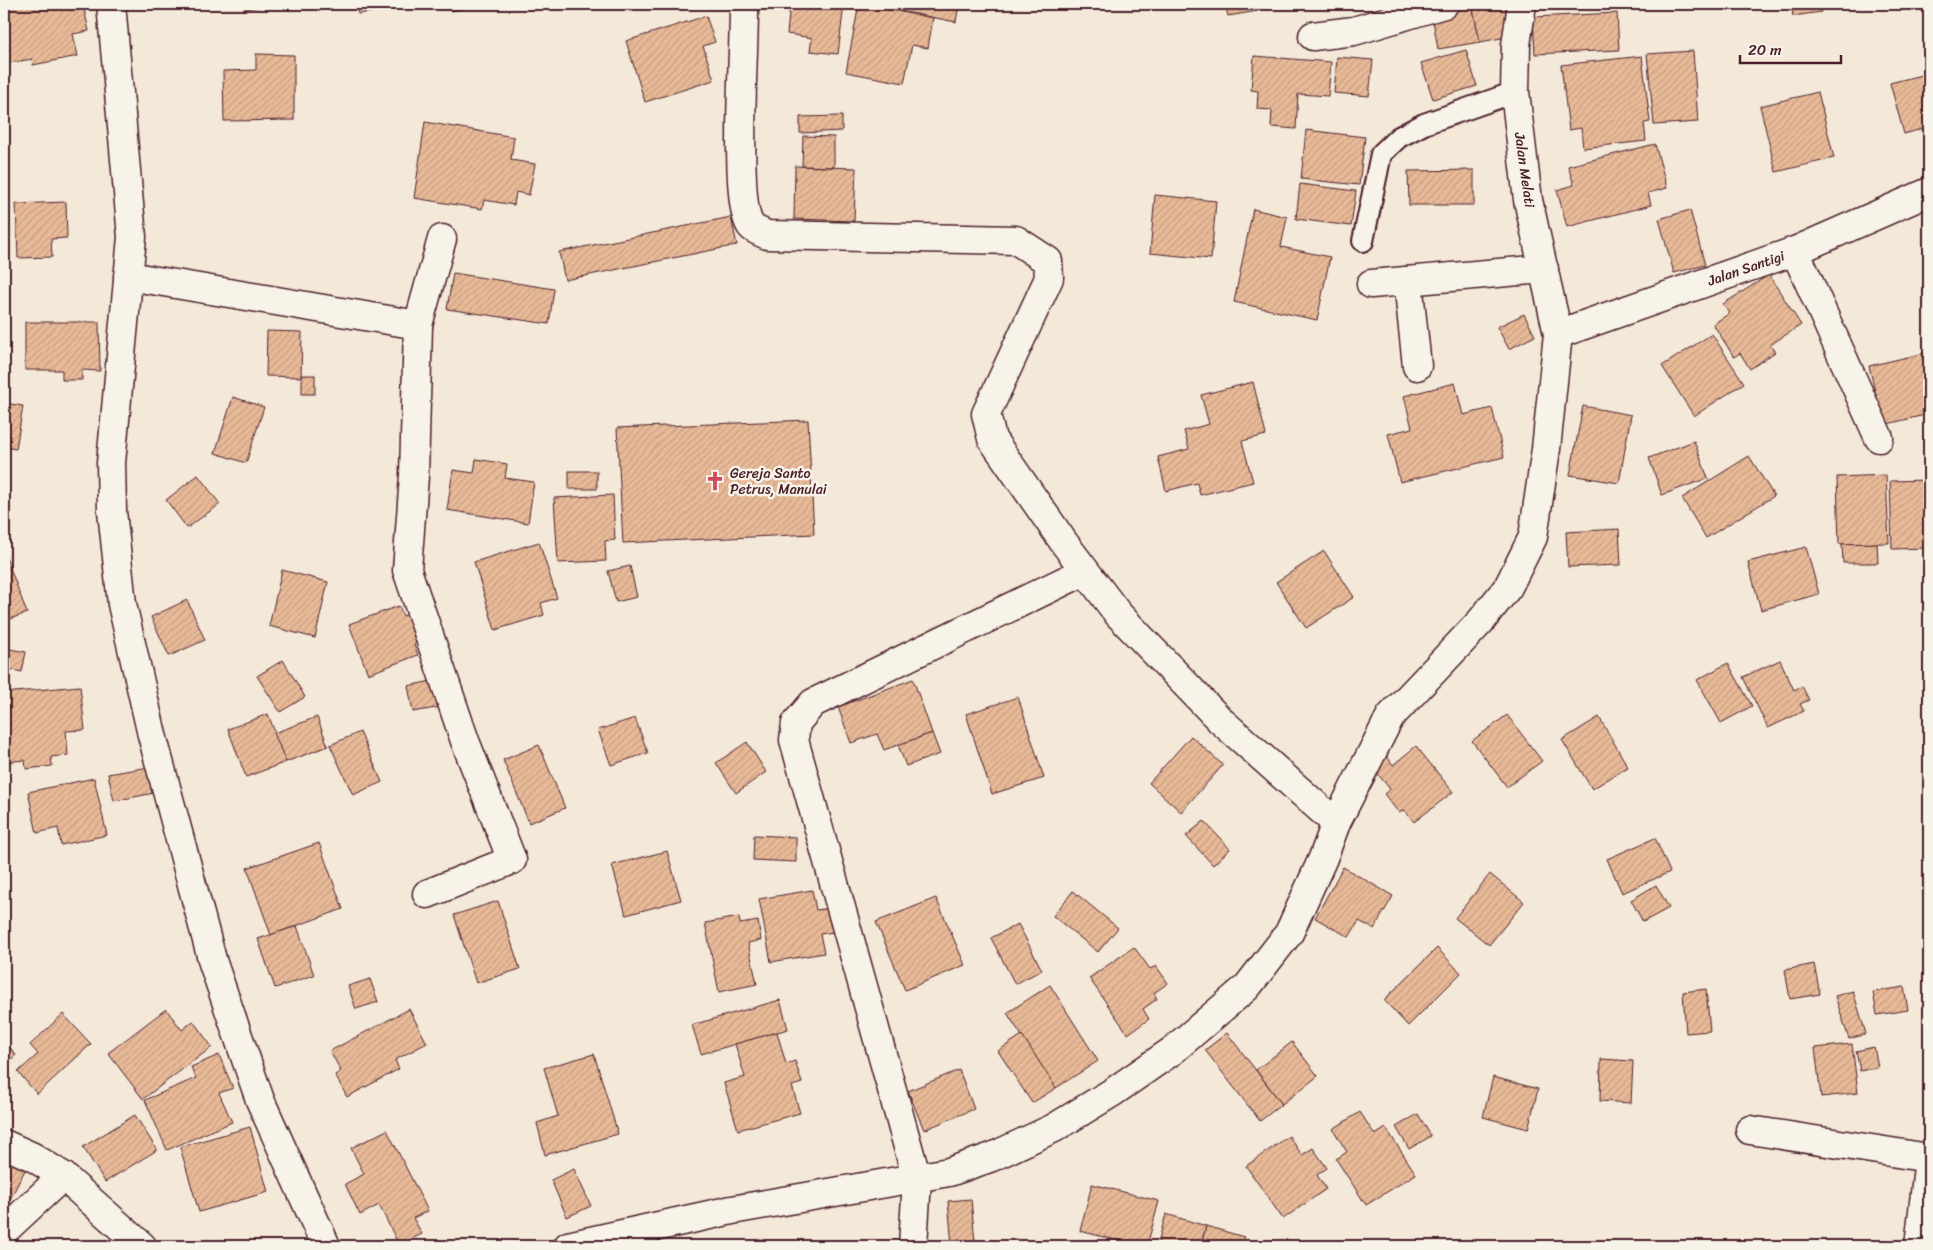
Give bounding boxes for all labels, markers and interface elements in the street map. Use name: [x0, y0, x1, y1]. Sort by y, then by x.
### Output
scale bar: [1740, 32, 1842, 64]
text: 20 m: [1748, 37, 1782, 63]
street label: Jalan Melati: [1507, 130, 1542, 210]
street label: Jalan Santigi: [1703, 243, 1789, 294]
place label: Gereja Santo Petrus, Manulai: [730, 461, 828, 502]
church icon: Gereja Santo Petrus, Manulai: [704, 470, 726, 492]

